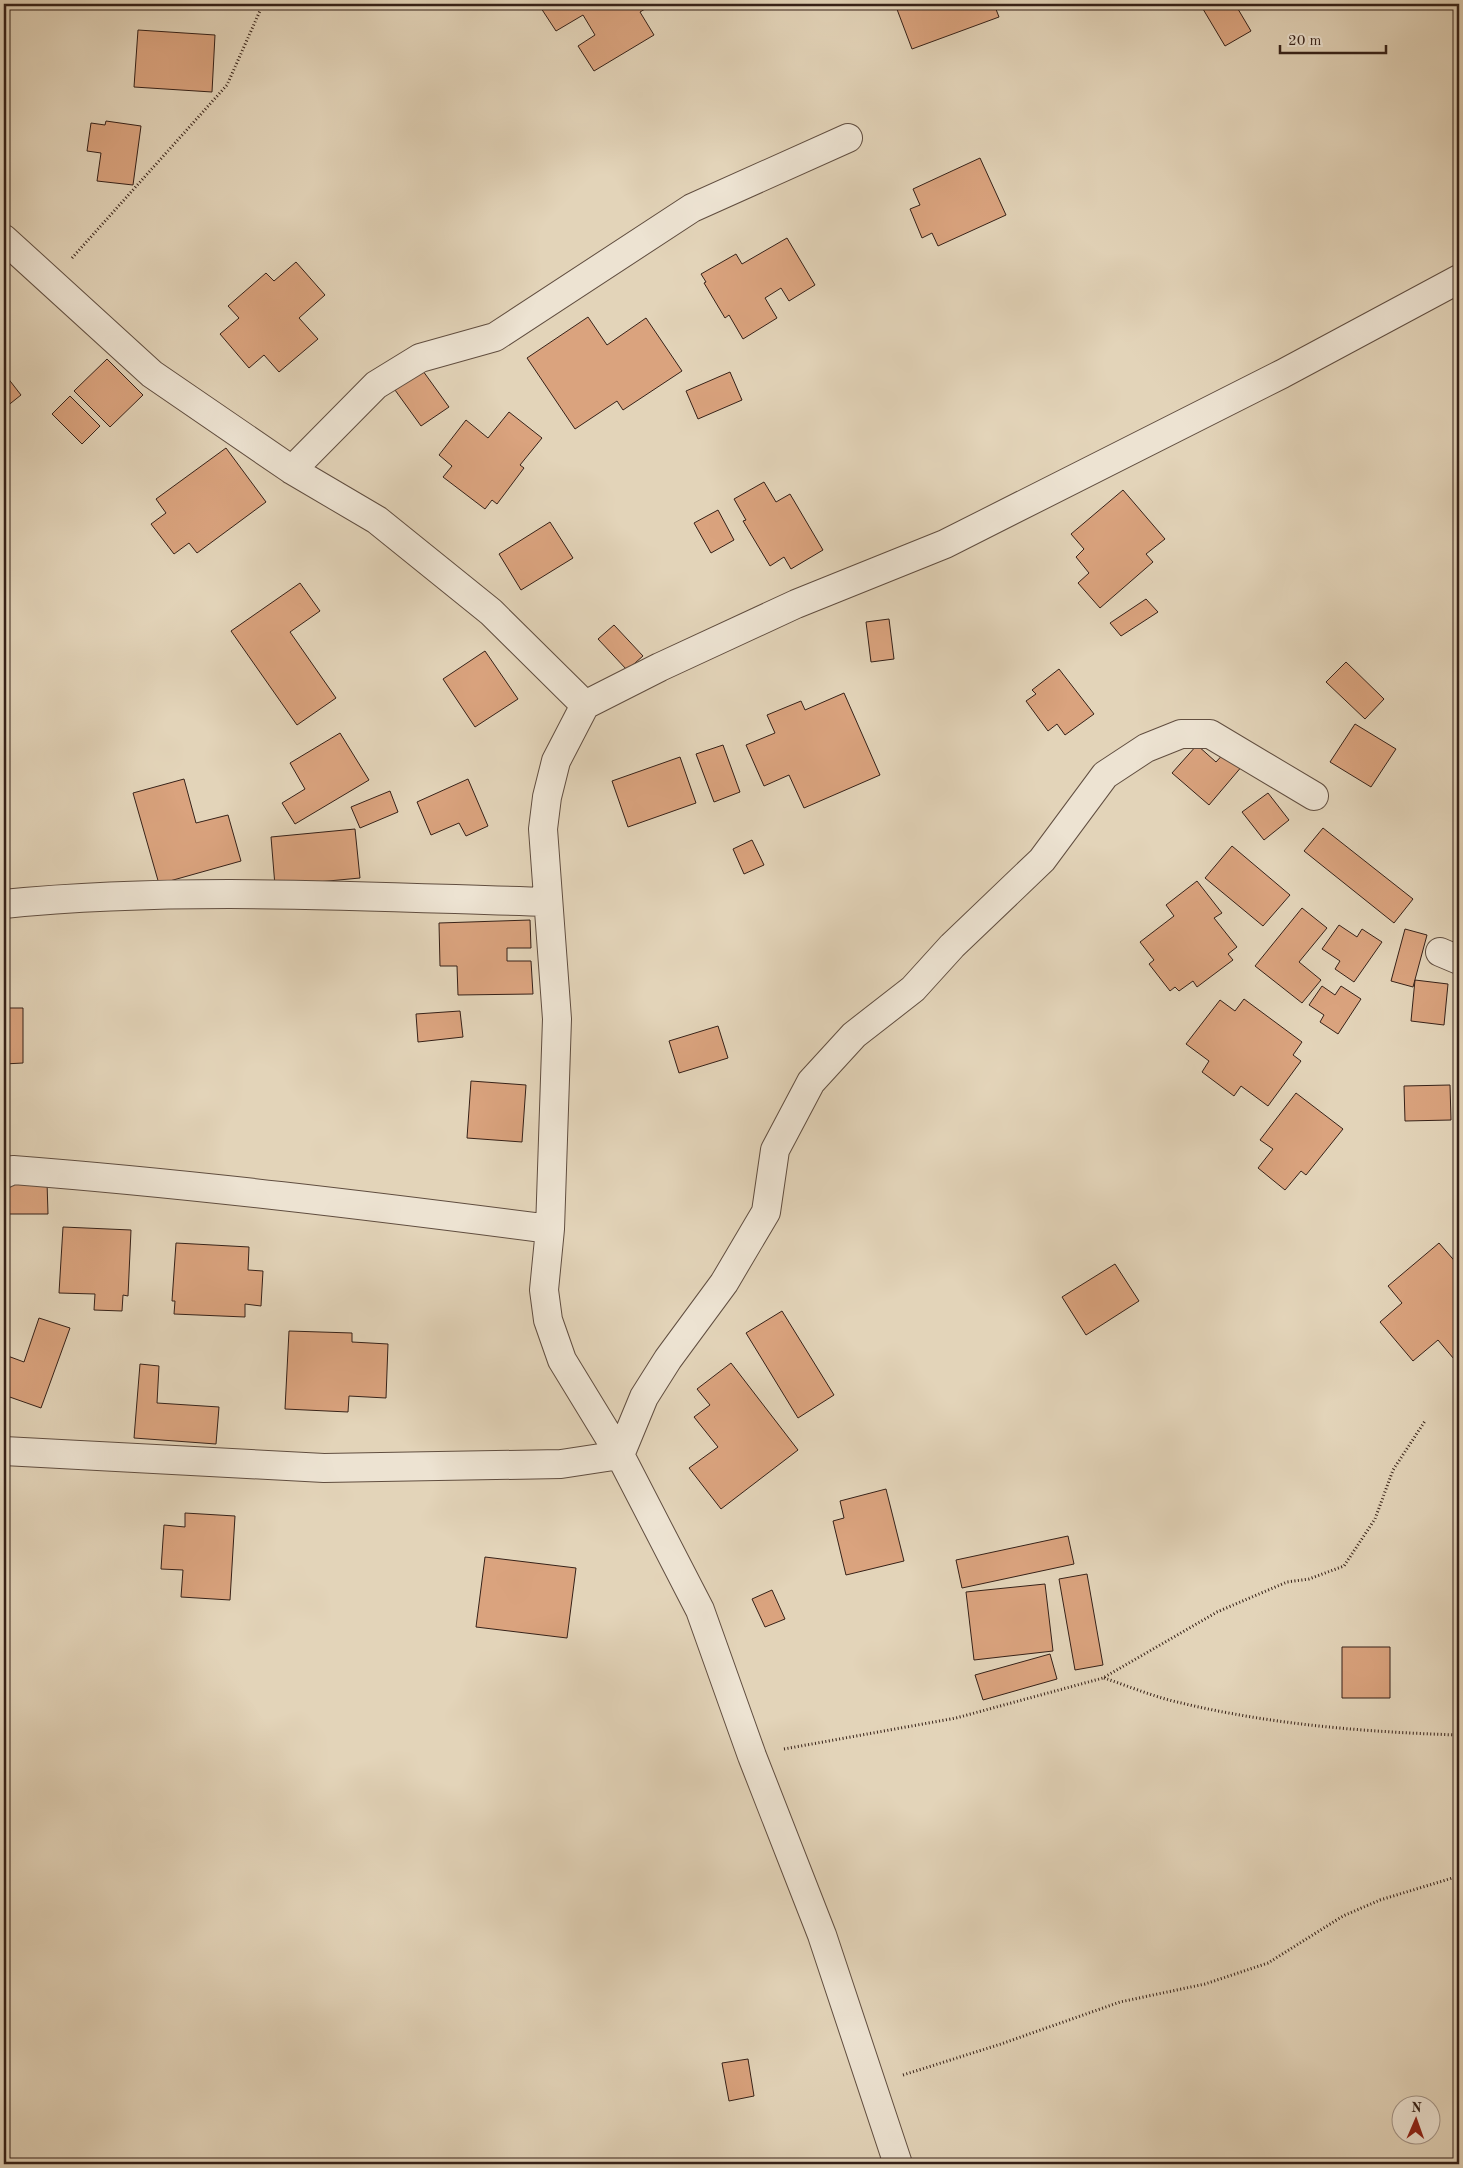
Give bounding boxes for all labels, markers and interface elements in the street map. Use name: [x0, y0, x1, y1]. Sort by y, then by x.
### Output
scale bar: [1280, 22, 1387, 54]
text: 20 m: [1288, 34, 1322, 49]
north arrow: [1390, 2096, 1440, 2146]
text: N: [1411, 2101, 1422, 2115]

